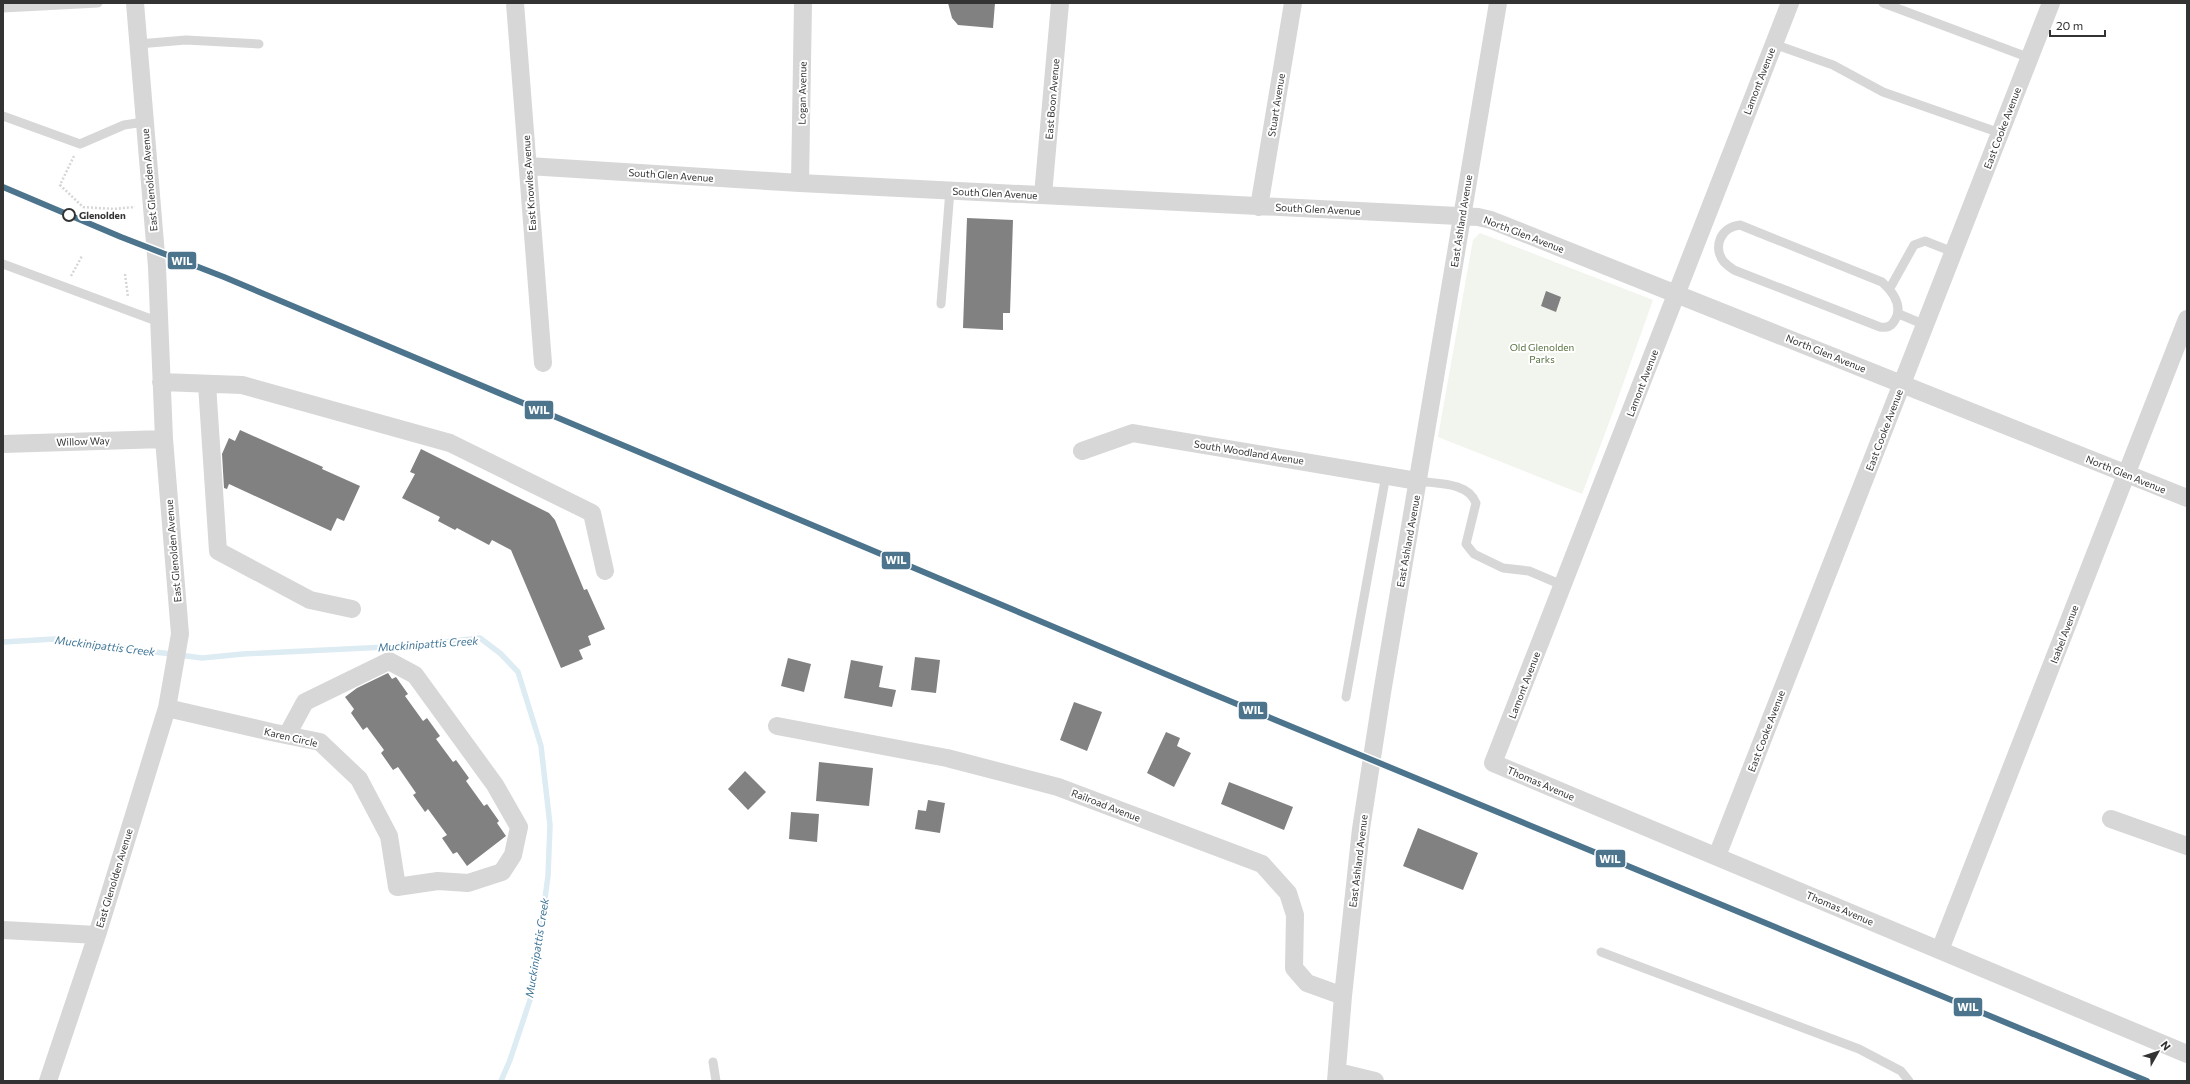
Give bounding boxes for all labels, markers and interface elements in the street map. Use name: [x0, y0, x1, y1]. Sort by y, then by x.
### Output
scale bar: [2050, 12, 2105, 38]
text: 20 m: [2056, 18, 2083, 32]
street label: Lamont Avenue: [1741, 46, 1777, 116]
street label: East Boon Avenue: [1042, 58, 1062, 140]
street label: Logan Avenue: [795, 61, 809, 125]
street label: Stuart Avenue: [1265, 72, 1287, 138]
street label: East Cooke Avenue: [1981, 86, 2023, 170]
street label: East Glenolden Avenue: [139, 128, 159, 232]
street label: East Knowles Avenue: [520, 135, 538, 231]
street label: South Glen Avenue: [628, 166, 714, 184]
street label: East Ashland Avenue: [1448, 174, 1474, 268]
street label: South Glen Avenue: [952, 185, 1038, 201]
street label: South Glen Avenue: [1275, 201, 1361, 217]
marker: Glenolden: [62, 208, 76, 222]
place label: Glenolden: [79, 209, 126, 221]
street label: North Glen Avenue: [1482, 213, 1566, 255]
line badge: WIL: [167, 251, 197, 270]
text: WIL: [171, 254, 193, 267]
street label: North Glen Avenue: [1784, 331, 1868, 375]
park label: Old Glenolden Parks: [1510, 341, 1574, 365]
street label: Lamont Avenue: [1624, 348, 1660, 418]
street label: East Cooke Avenue: [1863, 388, 1905, 472]
line badge: WIL: [524, 400, 554, 420]
text: WIL: [528, 403, 550, 416]
street label: Willow Way: [56, 434, 110, 448]
street label: South Woodland Avenue: [1193, 437, 1305, 467]
street label: North Glen Avenue: [2084, 452, 2168, 496]
street label: East Ashland Avenue: [1394, 494, 1422, 588]
street label: East Glenolden Avenue: [163, 499, 183, 603]
line badge: WIL: [881, 551, 911, 570]
text: WIL: [885, 553, 907, 566]
street label: Isabel Avenue: [2047, 603, 2081, 665]
water label: Muckinipattis Creek: [54, 633, 157, 658]
water label: Muckinipattis Creek: [377, 633, 480, 653]
street label: Lamont Avenue: [1506, 650, 1542, 720]
street label: East Cooke Avenue: [1745, 689, 1787, 773]
line badge: WIL: [1238, 701, 1268, 720]
text: WIL: [1242, 703, 1264, 716]
street label: Karen Circle: [263, 725, 319, 749]
street label: Thomas Avenue: [1506, 763, 1576, 803]
street label: Railroad Avenue: [1070, 786, 1142, 824]
street label: East Ashland Avenue: [1346, 814, 1370, 908]
street label: East Glenolden Avenue: [93, 827, 135, 929]
line badge: WIL: [1595, 849, 1626, 868]
text: WIL: [1599, 852, 1621, 865]
street label: Thomas Avenue: [1805, 888, 1875, 928]
water label: Muckinipattis Creek: [522, 896, 551, 999]
line badge: WIL: [1953, 997, 1983, 1017]
text: WIL: [1957, 1000, 1979, 1013]
north arrow: [2138, 1032, 2178, 1072]
text: N: [2159, 1038, 2174, 1053]

